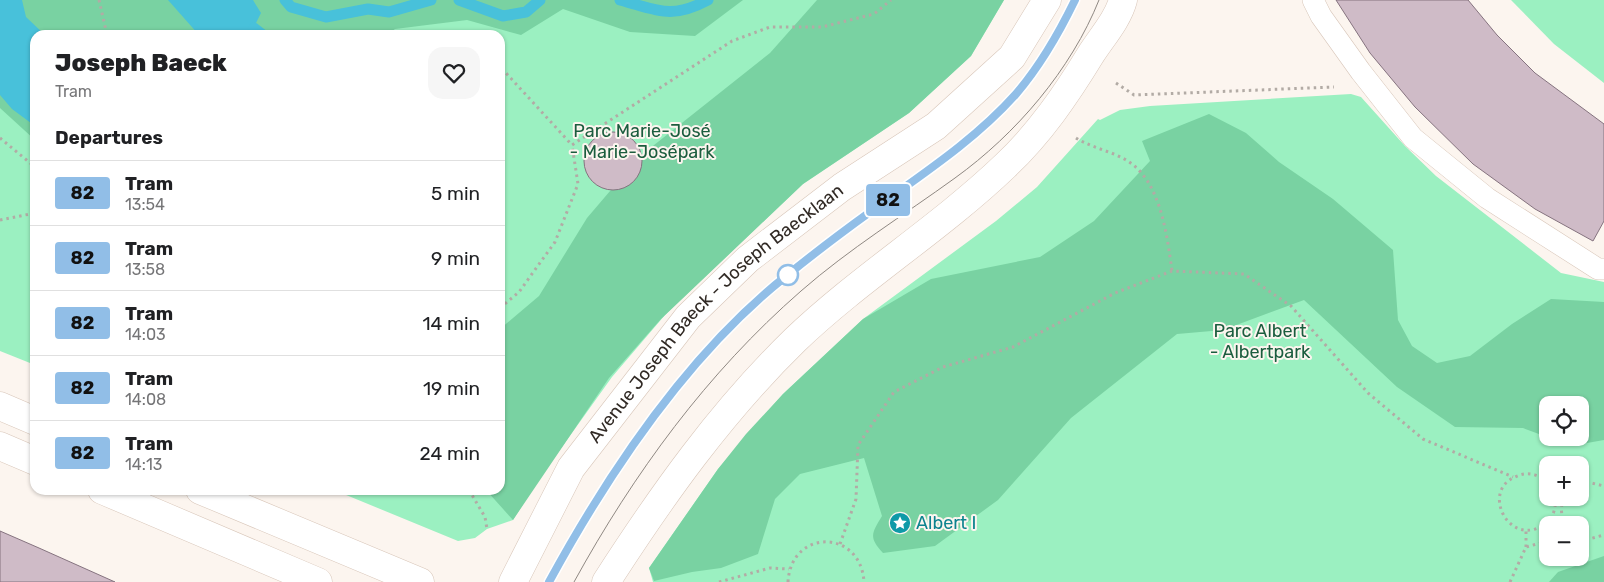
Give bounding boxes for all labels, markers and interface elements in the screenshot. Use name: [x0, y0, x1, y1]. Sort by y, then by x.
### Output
button: heart: [428, 47, 480, 99]
text: Joseph Baeck: [55, 49, 227, 77]
text: Tram: [55, 82, 92, 101]
park label: Parc Marie-José - Marie-Josépark: [570, 120, 715, 163]
text: Departures: [55, 126, 163, 149]
text: Tram: [125, 172, 173, 195]
street label: Avenue Joseph Baeck - Joseph Baecklaan: [583, 179, 848, 447]
text: 82: [71, 182, 94, 204]
text: 5 min: [431, 182, 480, 205]
line badge: 82: [866, 184, 910, 216]
text: 82: [876, 189, 900, 211]
text: 13:54: [125, 195, 165, 214]
text: Tram: [125, 237, 173, 260]
text: 82: [71, 247, 94, 269]
text: 9 min: [431, 247, 480, 270]
text: 13:58: [125, 260, 165, 279]
unlabelled marker: [777, 264, 799, 286]
text: Tram: [125, 302, 173, 325]
text: 82: [71, 312, 94, 334]
text: 14 min: [422, 312, 480, 335]
park label: Parc Albert - Albertpark: [1210, 320, 1311, 363]
text: 14:03: [125, 325, 166, 344]
text: Tram: [125, 367, 173, 390]
text: 82: [71, 377, 94, 399]
text: 19 min: [423, 377, 480, 400]
text: 14:08: [125, 390, 166, 409]
map controls: [1539, 396, 1589, 566]
button: locate: [1539, 396, 1589, 446]
text: Tram: [125, 432, 173, 455]
text: 82: [71, 442, 94, 464]
text: 24 min: [420, 442, 480, 465]
text: 14:13: [125, 455, 162, 474]
button: +: [1539, 456, 1589, 506]
place icon: Albert I: [888, 511, 912, 535]
place label: Albert I: [916, 512, 976, 534]
button: −: [1539, 516, 1589, 566]

